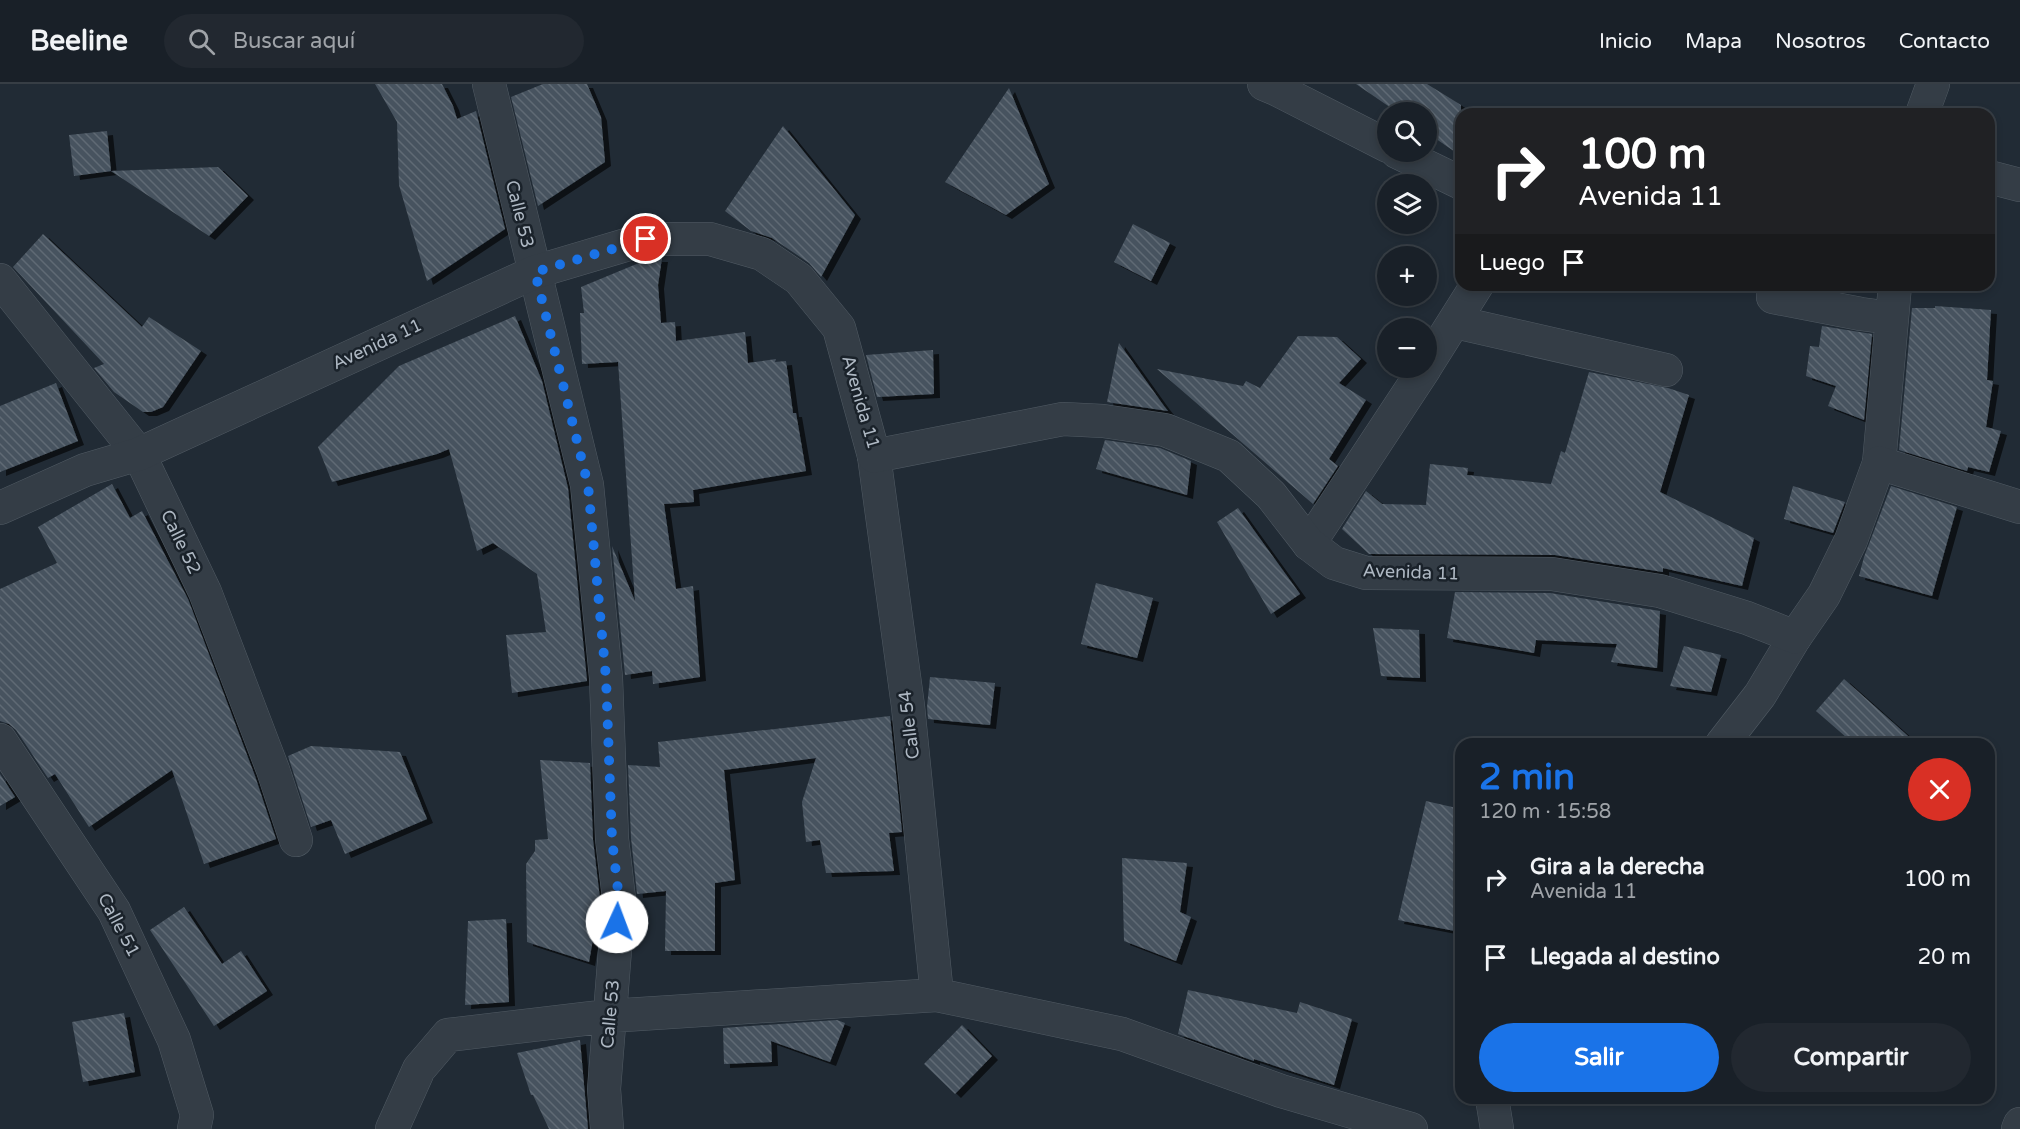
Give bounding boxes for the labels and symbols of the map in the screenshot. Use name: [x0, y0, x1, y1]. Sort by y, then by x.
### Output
street label: Calle 53: [501, 178, 539, 250]
pin: [620, 213, 671, 264]
street label: Avenida 11: [329, 314, 425, 374]
street label: Avenida 11: [837, 353, 885, 451]
street label: Calle 52: [156, 506, 206, 578]
street label: Avenida 11: [1362, 559, 1460, 585]
street label: Calle 54: [894, 689, 924, 761]
street label: Calle 51: [93, 889, 145, 961]
position arrow: [585, 890, 649, 954]
street label: Calle 53: [596, 979, 624, 1049]

